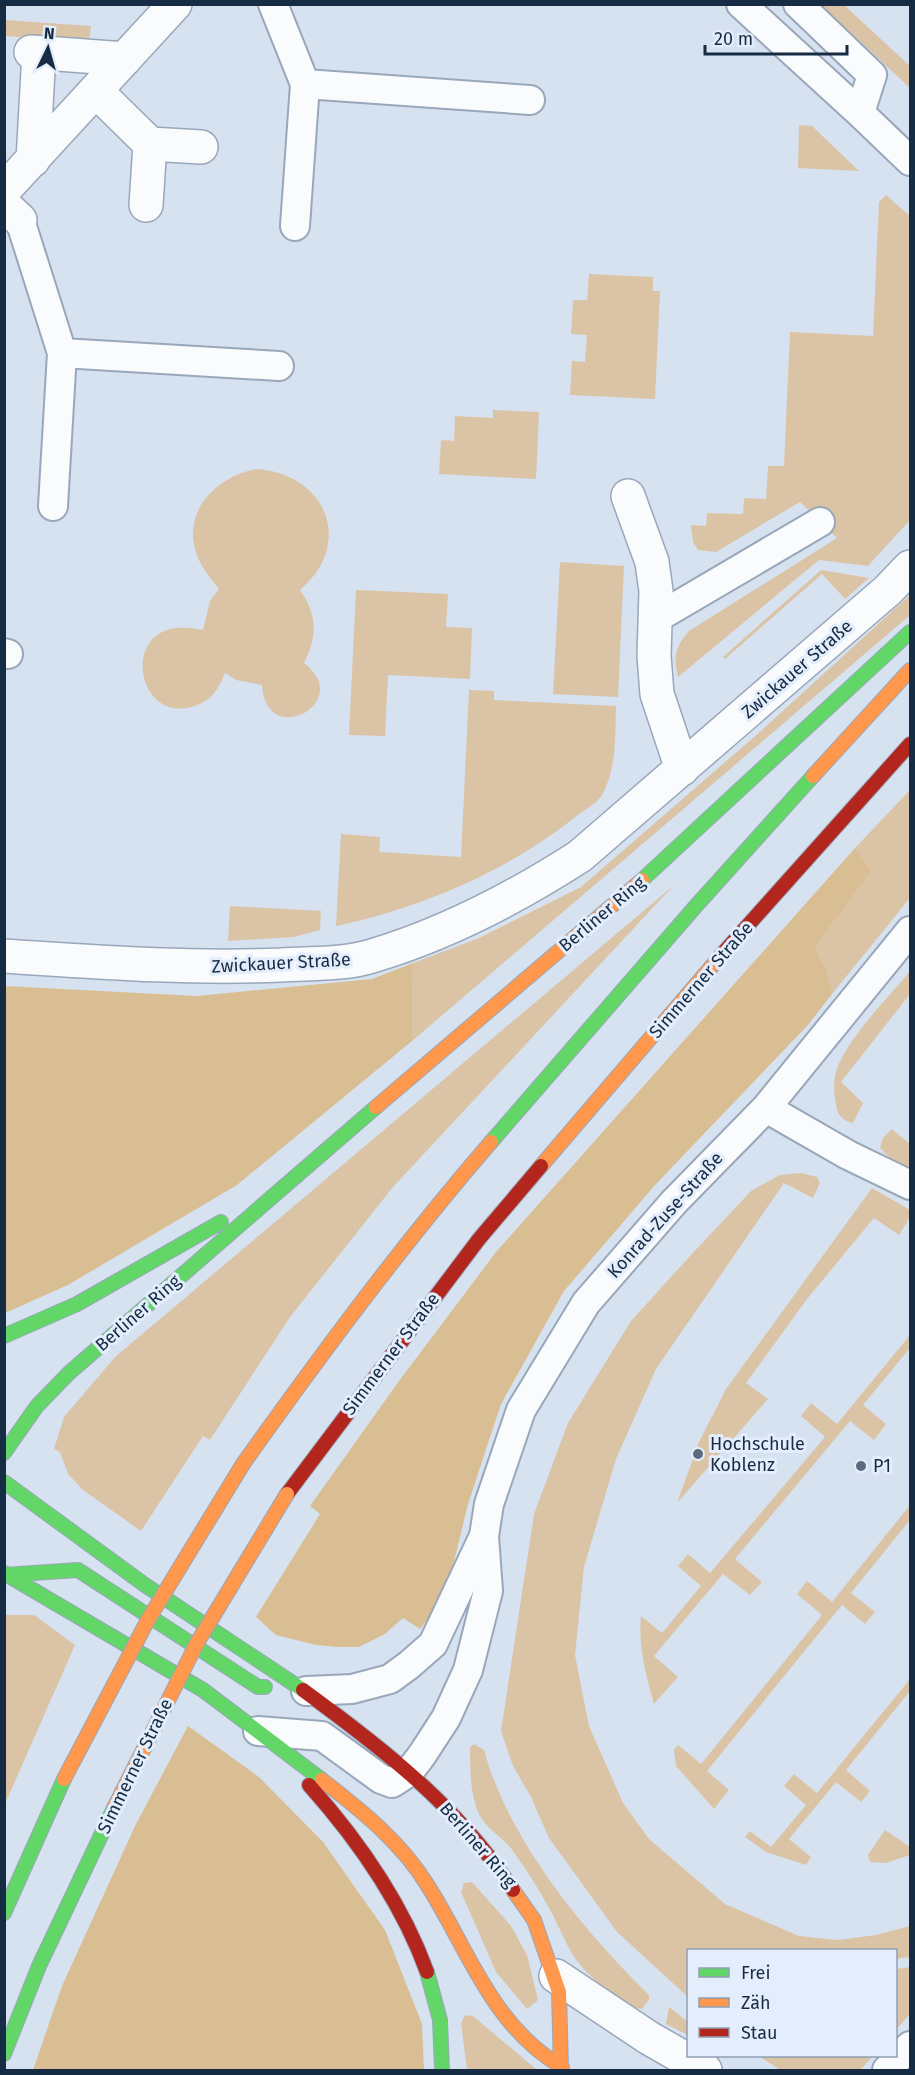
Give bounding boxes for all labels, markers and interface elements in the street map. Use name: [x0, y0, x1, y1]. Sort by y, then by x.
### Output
north arrow: [18, 18, 78, 78]
scale bar: [705, 18, 848, 56]
text: N: [43, 24, 55, 43]
text: 20 m: [714, 28, 753, 50]
street label: Zwickauer Straße: [737, 615, 857, 723]
street label: Berliner Ring: [554, 871, 650, 956]
street label: Simmerner Straße: [644, 917, 758, 1043]
street label: Zwickauer Straße: [211, 948, 351, 978]
street label: Konrad-Zuse-Straße: [603, 1147, 727, 1283]
street label: Berliner Ring: [91, 1270, 186, 1356]
street label: Simmerner Straße: [338, 1288, 444, 1420]
place label: Hochschule Koblenz: [710, 1433, 805, 1476]
marker: Hochschule Koblenz: [691, 1447, 705, 1461]
place label: P1: [873, 1455, 891, 1477]
marker: P1: [854, 1459, 868, 1473]
street label: Simmerner Straße: [93, 1695, 177, 1837]
street label: Berliner Ring: [435, 1798, 521, 1893]
legend: [687, 1949, 897, 2057]
text: Frei: [741, 1962, 771, 1984]
text: Zäh: [741, 1992, 770, 2014]
text: Stau: [741, 2022, 777, 2044]

